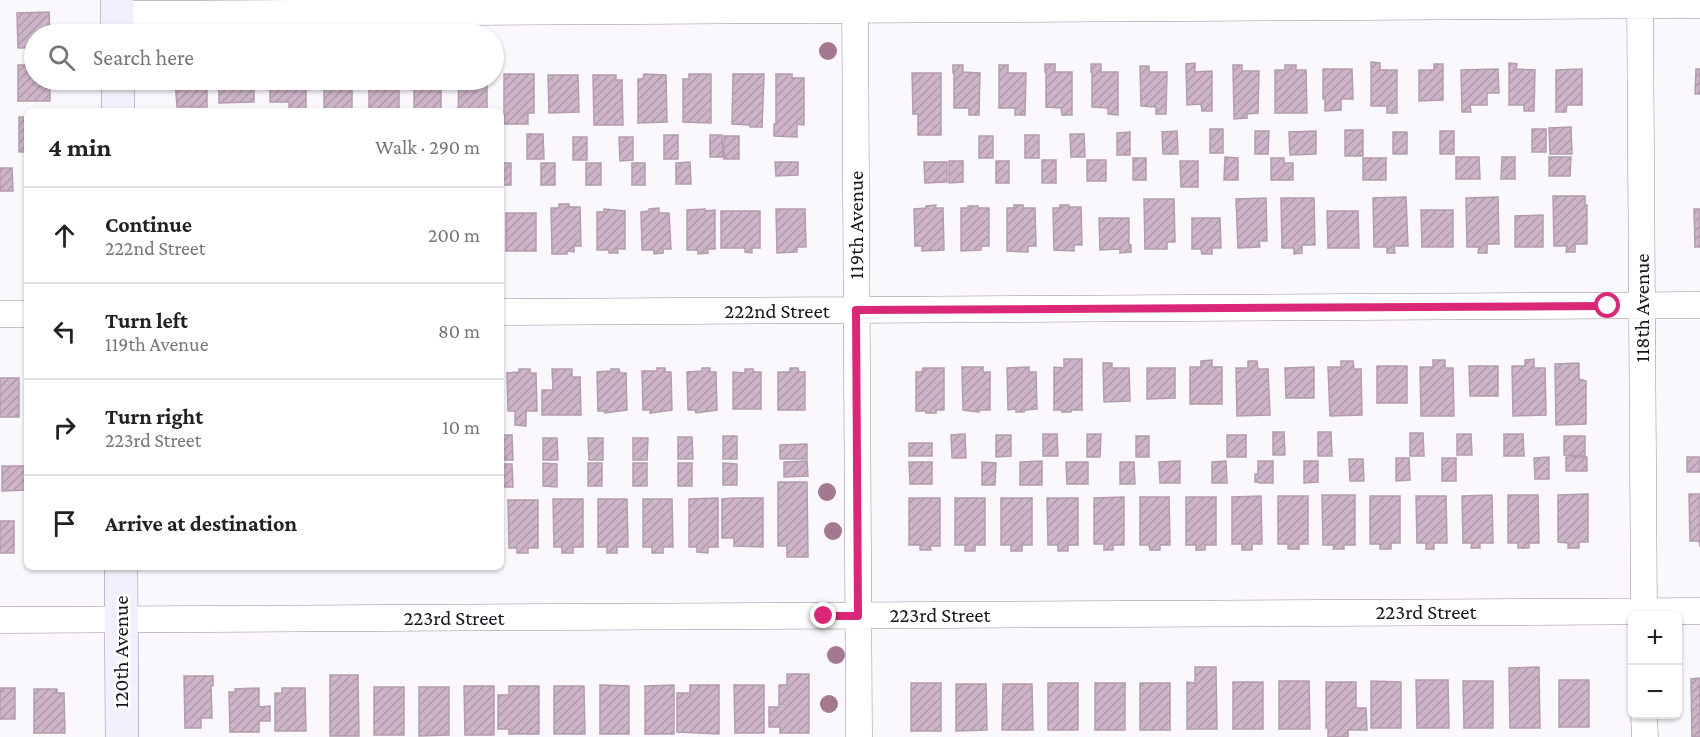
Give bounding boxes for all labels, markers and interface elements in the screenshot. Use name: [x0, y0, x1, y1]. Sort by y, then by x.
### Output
search box: [24, 24, 504, 90]
icon: search: [45, 41, 78, 74]
text: Search here: [93, 45, 194, 70]
text: 4 min: [48, 133, 112, 162]
text: Walk · 290 m: [375, 136, 480, 158]
street label: 119th Avenue: [844, 171, 868, 279]
text: Continue: [105, 212, 192, 237]
icon: ahead: [48, 219, 81, 252]
text: 200 m: [428, 224, 480, 246]
text: 222nd Street: [105, 237, 205, 259]
street label: 118th Avenue: [1630, 253, 1654, 363]
route start: [1594, 292, 1620, 318]
street label: 222nd Street: [724, 299, 831, 323]
text: Turn left: [105, 308, 188, 333]
icon: left: [48, 315, 81, 348]
text: 80 m: [438, 320, 480, 342]
text: 119th Avenue: [105, 333, 208, 355]
text: Turn right: [105, 404, 203, 429]
icon: right: [48, 411, 81, 444]
text: 10 m: [442, 416, 480, 438]
text: 223rd Street: [105, 429, 201, 451]
icon: arrive: [48, 507, 81, 540]
text: Arrive at destination: [105, 511, 297, 536]
street label: 120th Avenue: [109, 596, 133, 708]
street label: 223rd Street: [1375, 600, 1478, 624]
route end: [810, 602, 836, 628]
street label: 223rd Street: [889, 603, 992, 627]
street label: 223rd Street: [403, 606, 506, 630]
map controls: [1628, 611, 1682, 719]
button: +: [1628, 611, 1682, 665]
button: −: [1628, 665, 1682, 719]

